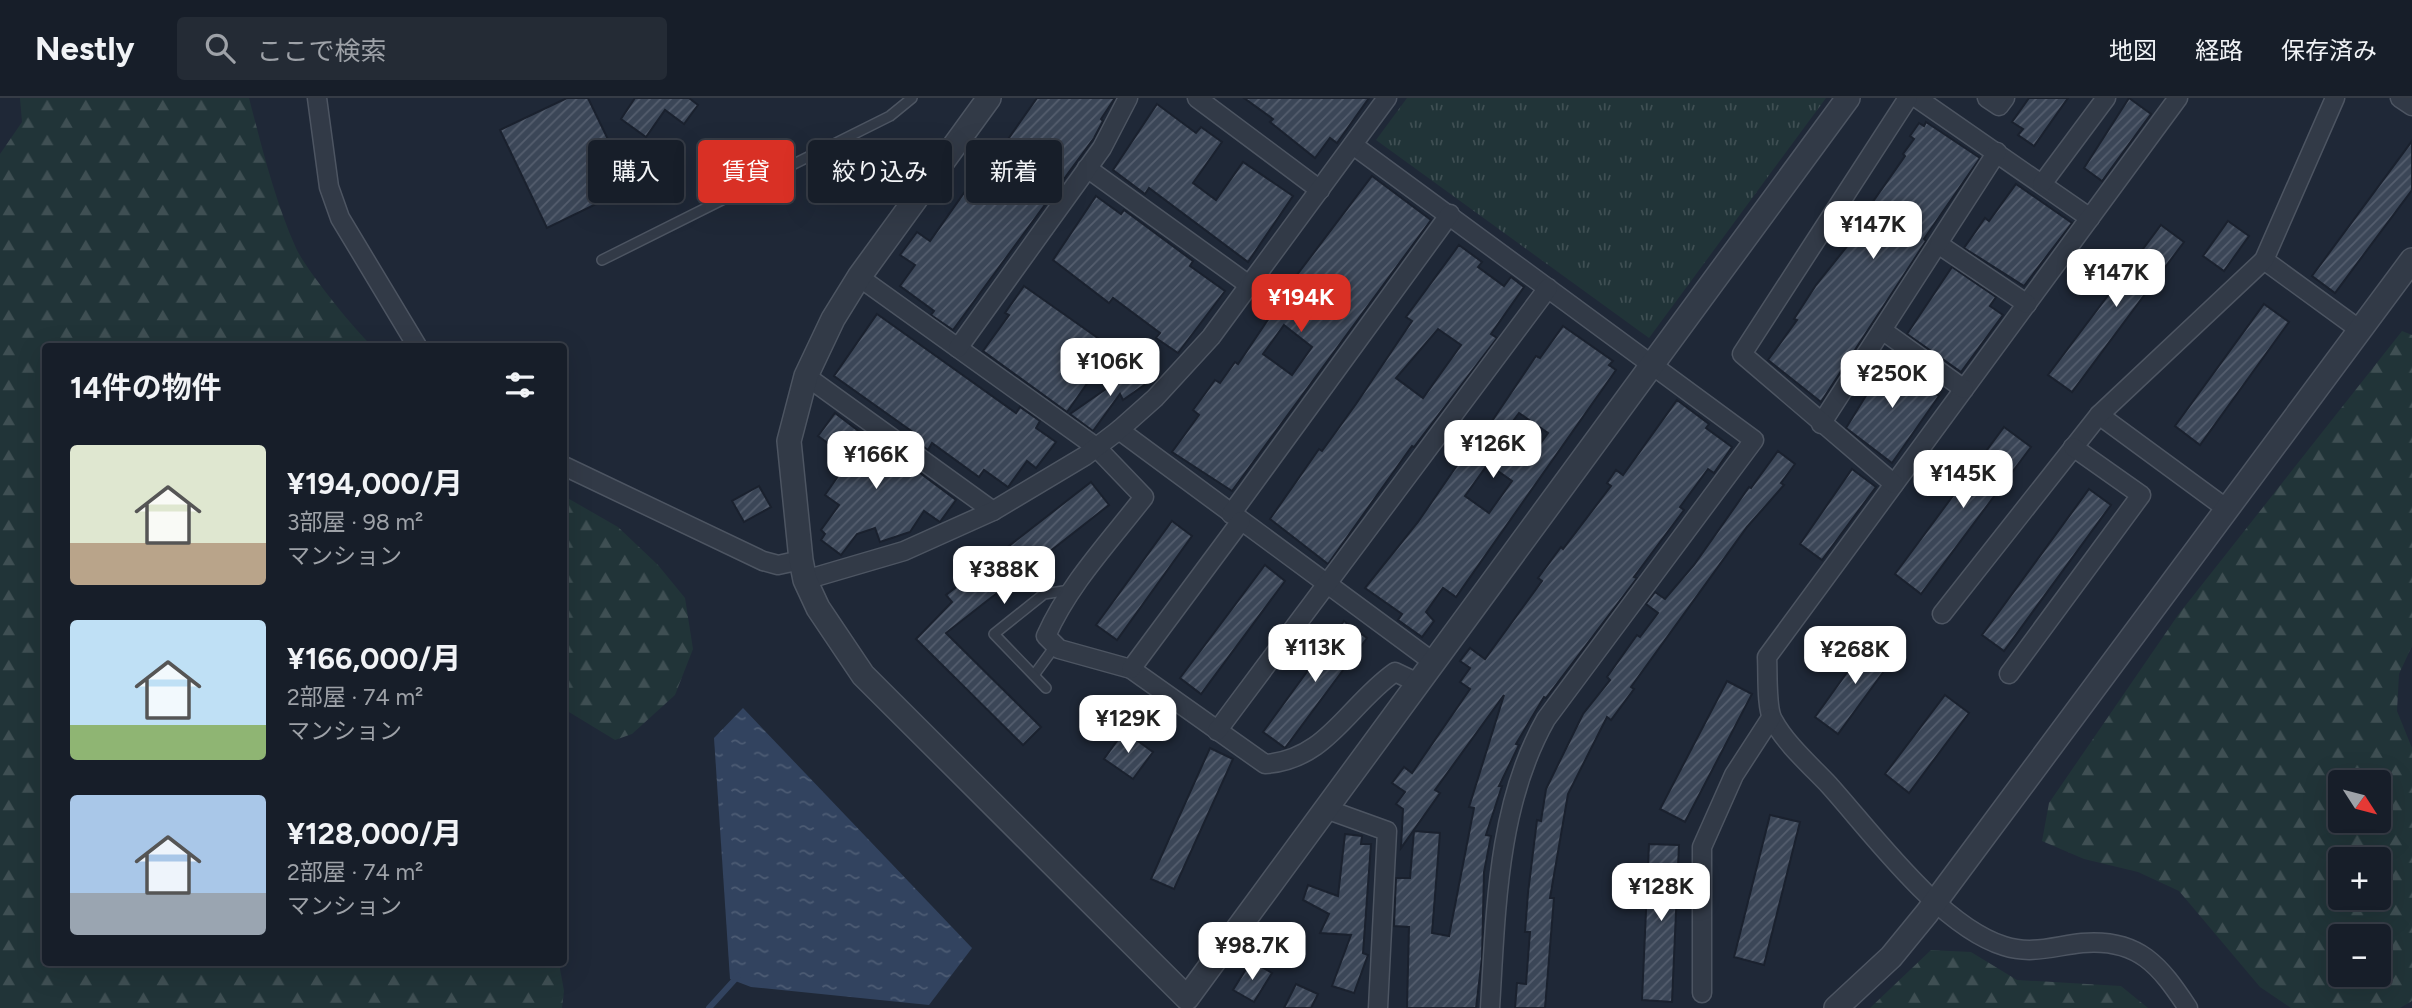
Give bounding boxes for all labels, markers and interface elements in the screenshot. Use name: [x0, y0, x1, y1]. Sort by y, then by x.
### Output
search box: [177, 17, 667, 80]
text: Nestly: [35, 29, 135, 68]
icon: search: [201, 29, 239, 67]
text: ここで検索: [257, 35, 387, 67]
text: 地図: [2109, 36, 2157, 65]
text: 経路: [2195, 36, 2243, 65]
text: 保存済み: [2281, 36, 2377, 65]
chip: 購入: [588, 140, 684, 203]
chip: 賃貸: [698, 140, 794, 203]
chip: 絞り込み: [808, 140, 952, 203]
chip: 新着: [966, 140, 1062, 203]
pin: ¥147K: [1824, 202, 1922, 261]
text: ¥147K: [1840, 210, 1906, 238]
pin: ¥147K: [2067, 250, 2165, 309]
text: ¥147K: [2083, 258, 2149, 286]
pin: ¥194K: [1252, 274, 1350, 334]
text: ¥194K: [1268, 283, 1334, 311]
pin: ¥106K: [1061, 338, 1159, 398]
text: ¥106K: [1077, 347, 1143, 375]
pin: ¥250K: [1843, 350, 1941, 410]
text: ¥250K: [1857, 359, 1927, 387]
icon: filters: [501, 366, 539, 404]
text: 14件の物件: [70, 369, 222, 406]
pin: ¥126K: [1444, 420, 1542, 480]
text: ¥126K: [1460, 429, 1526, 457]
pin: ¥166K: [827, 432, 925, 491]
text: ¥166K: [843, 440, 909, 468]
pin: ¥145K: [1914, 450, 2012, 510]
text: ¥145K: [1930, 459, 1996, 487]
text: ¥194,000/月: [287, 465, 463, 502]
icon: home: [126, 473, 210, 557]
text: 3部屋 · 98 m²: [287, 508, 423, 536]
text: マンション: [287, 542, 402, 570]
pin: ¥388K: [955, 546, 1053, 606]
text: ¥388K: [969, 555, 1039, 583]
pin: ¥113K: [1266, 624, 1364, 684]
pin: ¥268K: [1806, 626, 1904, 686]
text: ¥113K: [1284, 633, 1346, 661]
text: ¥268K: [1820, 635, 1890, 663]
text: ¥166,000/月: [287, 640, 461, 677]
icon: home: [126, 648, 210, 732]
text: 2部屋 · 74 m²: [287, 683, 423, 711]
pin: ¥129K: [1079, 696, 1177, 755]
text: ¥129K: [1095, 704, 1161, 732]
text: マンション: [287, 717, 402, 745]
north arrow: [2328, 770, 2390, 833]
map controls: [2328, 770, 2391, 987]
text: ¥128,000/月: [287, 815, 462, 852]
icon: home: [126, 823, 210, 907]
button: +: [2328, 847, 2391, 910]
text: 2部屋 · 74 m²: [287, 858, 423, 886]
pin: ¥128K: [1612, 864, 1710, 923]
text: ¥128K: [1628, 872, 1694, 900]
text: マンション: [287, 892, 402, 920]
pin: ¥98.7K: [1195, 922, 1309, 982]
button: −: [2328, 924, 2391, 987]
text: ¥98.7K: [1215, 931, 1289, 959]

